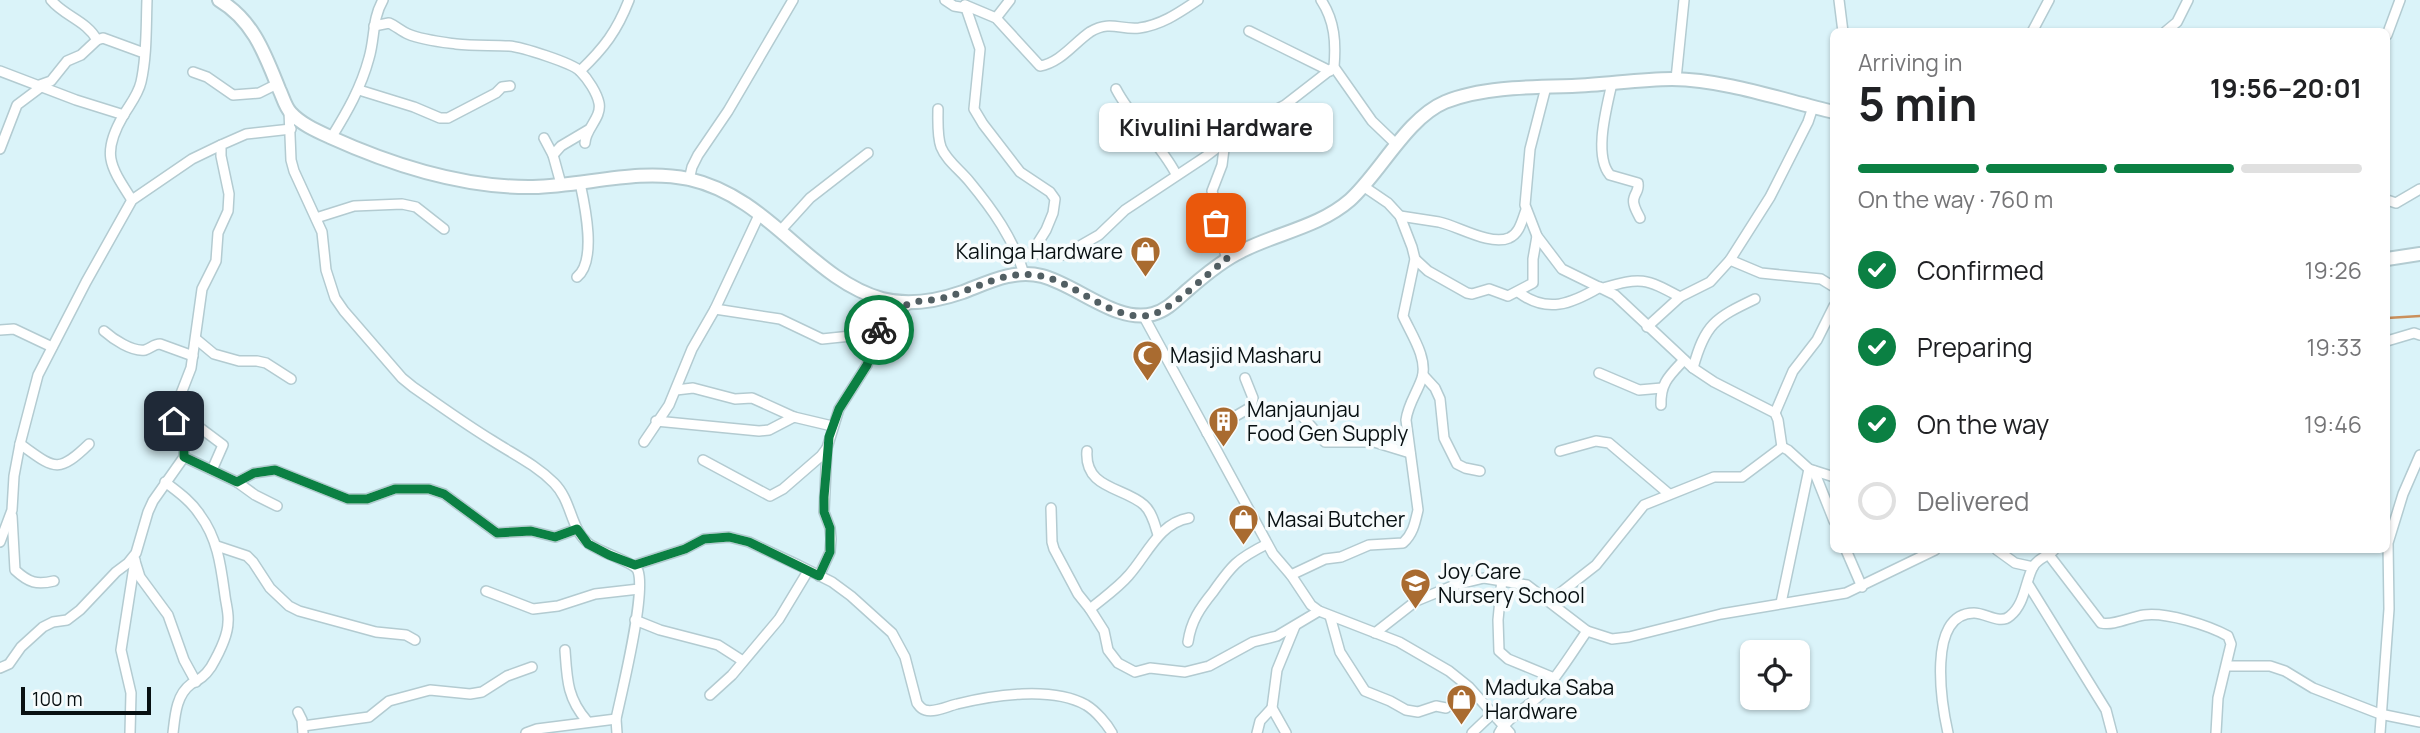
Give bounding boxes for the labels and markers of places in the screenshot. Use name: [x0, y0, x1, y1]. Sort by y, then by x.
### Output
callout: Kivulini Hardware: [1099, 104, 1333, 153]
pin: [1186, 193, 1246, 253]
shop icon: Kalinga Hardware: [1129, 234, 1163, 278]
place label: Kalinga Hardware: [956, 237, 1123, 265]
mosque icon: Masjid Masharu: [1130, 338, 1164, 382]
place label: Masjid Masharu: [1170, 341, 1322, 369]
pin: [144, 391, 204, 451]
place label: Manjaunjau Food Gen Supply: [1247, 395, 1408, 447]
building icon: Manjaunjau Food Gen Supply: [1207, 404, 1241, 448]
shop icon: Masai Butcher: [1227, 502, 1261, 546]
place label: Masai Butcher: [1267, 505, 1406, 533]
place label: Joy Care Nursery School: [1438, 557, 1585, 609]
school or university icon: Joy Care Nursery School: [1398, 566, 1432, 610]
place label: Maduka Saba Hardware: [1485, 673, 1614, 725]
shop icon: Maduka Saba Hardware: [1445, 682, 1479, 726]

